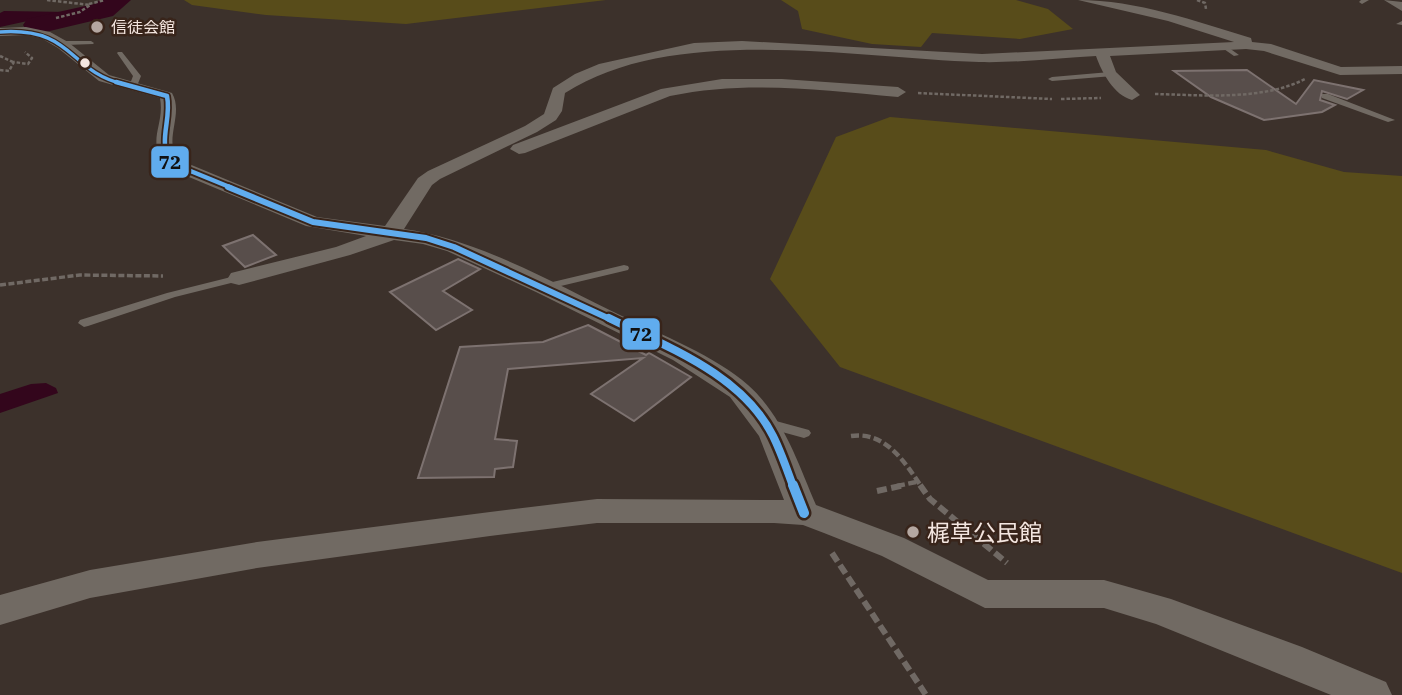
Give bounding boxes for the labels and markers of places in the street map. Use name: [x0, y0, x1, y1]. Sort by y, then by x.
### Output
place label: 信徒会館: [111, 17, 175, 37]
marker: 信徒会館: [89, 19, 105, 35]
unlabelled marker: [78, 56, 92, 70]
place label: 梶草公民館: [927, 517, 1042, 547]
marker: 梶草公民館: [905, 524, 921, 540]

